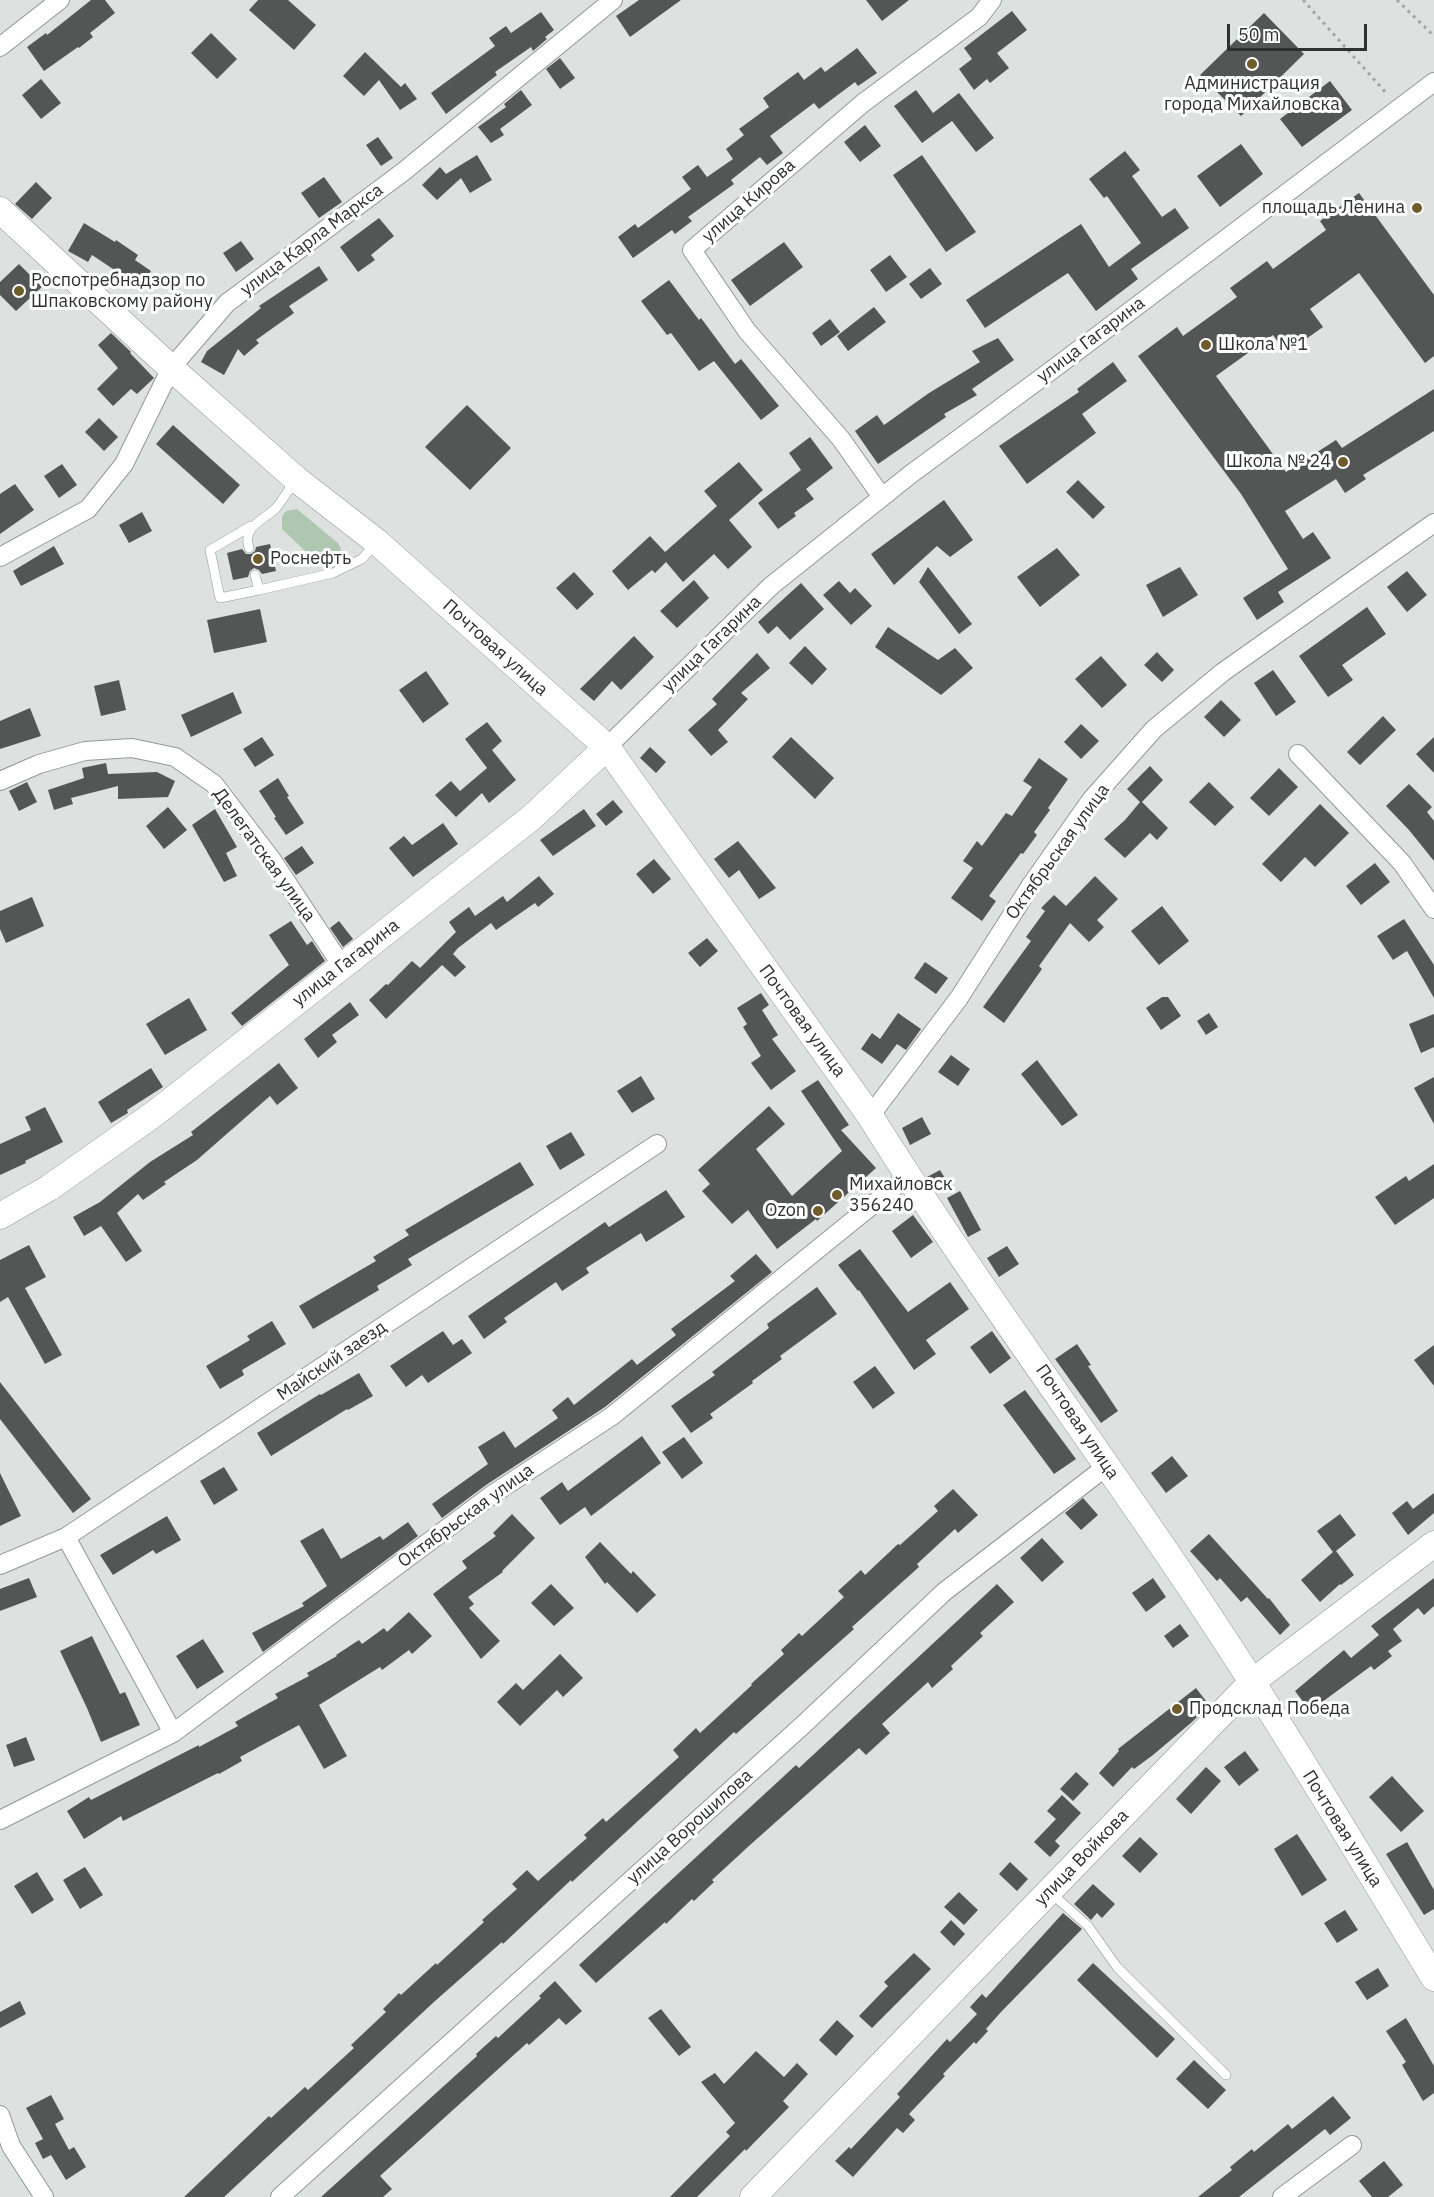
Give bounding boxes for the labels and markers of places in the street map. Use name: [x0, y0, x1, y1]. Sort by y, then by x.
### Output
marker: Администрация города Михайловска: [1245, 57, 1259, 71]
place label: Администрация города Михайловска: [1164, 73, 1340, 116]
place label: площадь Ленина: [1262, 197, 1405, 219]
marker: площадь Ленина: [1410, 201, 1424, 215]
place label: Роспотребнадзор по Шпаковскому району: [31, 270, 213, 312]
marker: Роспотребнадзор по Шпаковскому району: [12, 284, 26, 298]
place label: Школа №1: [1218, 334, 1308, 356]
marker: Школа №1: [1199, 338, 1213, 352]
place label: Школа № 24: [1226, 451, 1331, 473]
marker: Школа № 24: [1336, 455, 1350, 469]
place label: Роснефть: [270, 548, 351, 570]
marker: Роснефть: [251, 552, 265, 566]
place label: Михайловск 356240: [849, 1174, 953, 1216]
marker: Михайловск 356240: [830, 1188, 844, 1202]
place label: Ozon: [765, 1200, 806, 1222]
marker: Ozon: [811, 1204, 825, 1218]
place label: Продсклад Победа: [1189, 1698, 1350, 1720]
marker: Продсклад Победа: [1170, 1702, 1184, 1716]

